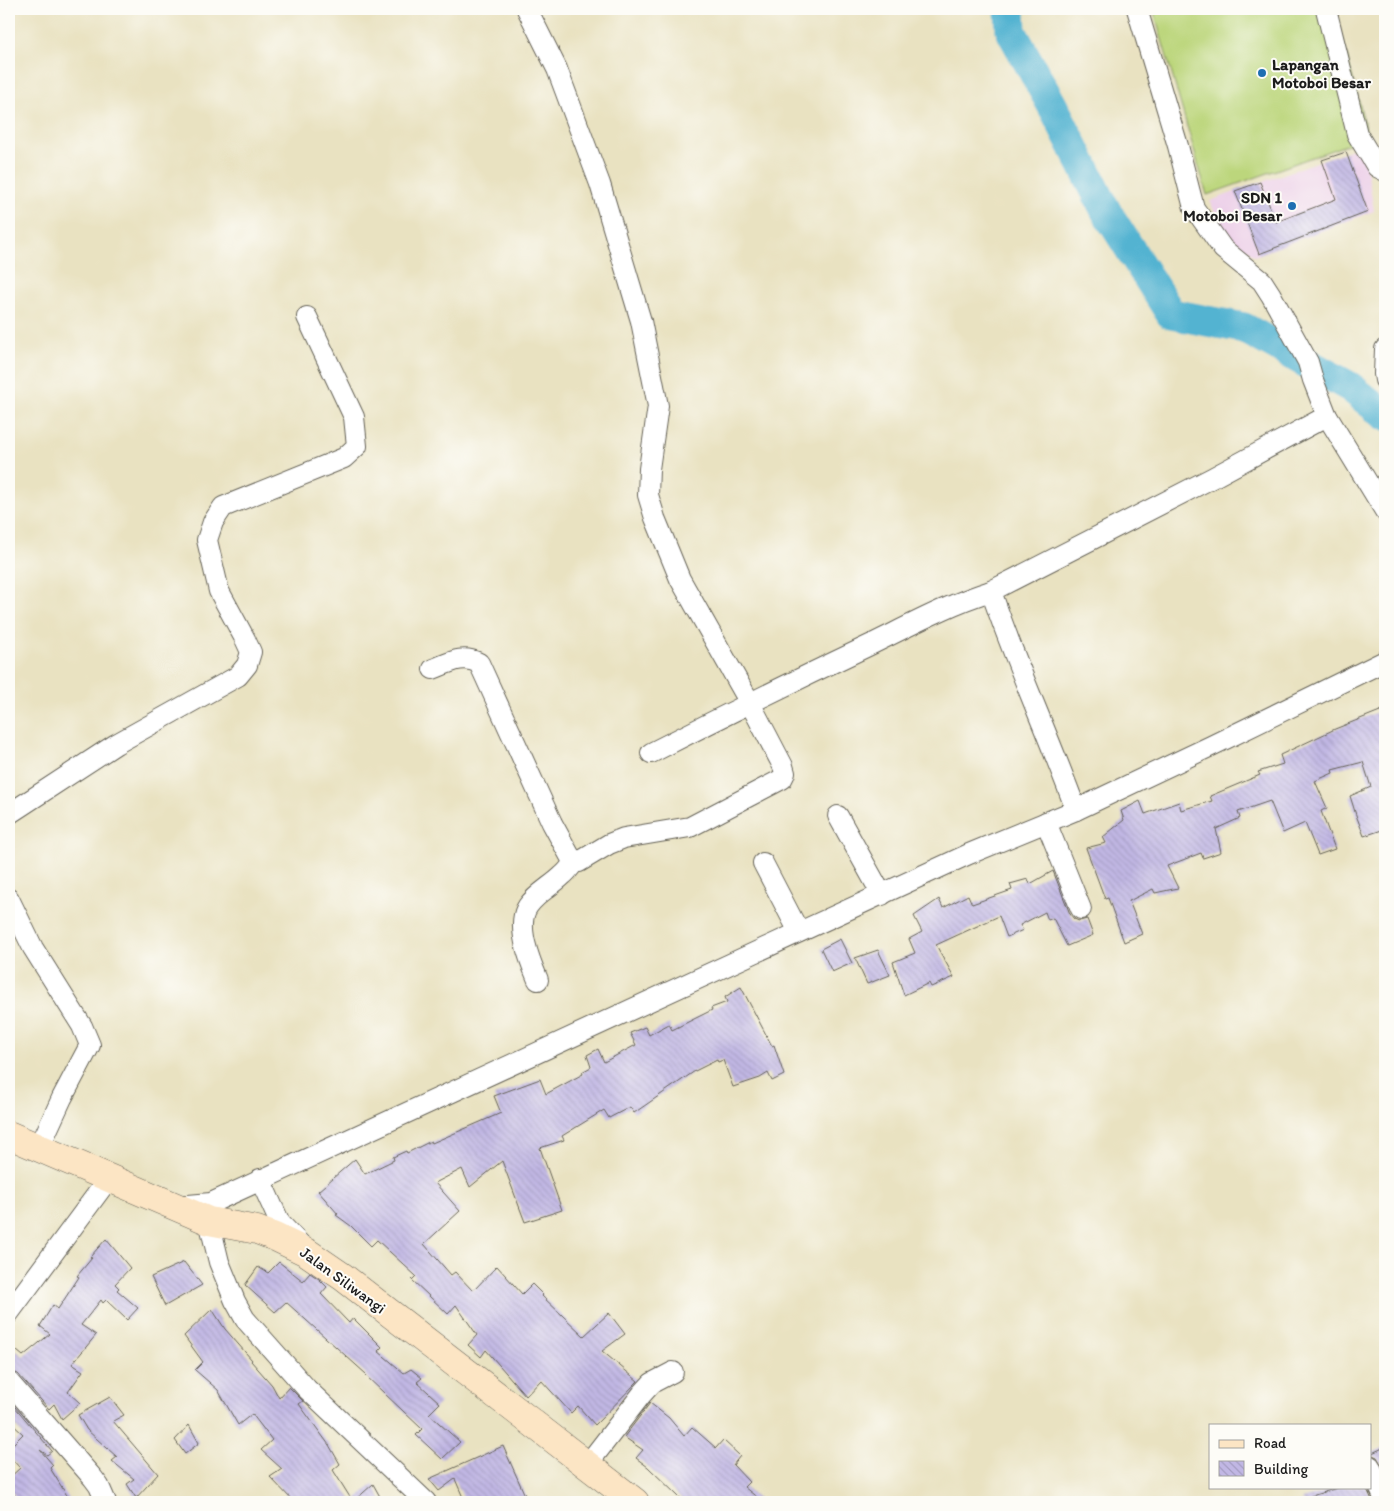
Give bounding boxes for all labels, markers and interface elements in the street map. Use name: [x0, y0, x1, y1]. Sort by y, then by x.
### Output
place label: Lapangan Motoboi Besar: [1272, 55, 1371, 92]
marker: Lapangan Motoboi Besar: [1256, 67, 1268, 79]
place label: SDN 1 Motoboi Besar: [1183, 188, 1283, 225]
marker: SDN 1 Motoboi Besar: [1286, 200, 1298, 212]
street label: Jalan Siliwangi: [296, 1242, 390, 1318]
legend: [1209, 1424, 1372, 1488]
text: Road: [1254, 1434, 1287, 1452]
text: Building: [1254, 1460, 1308, 1478]

